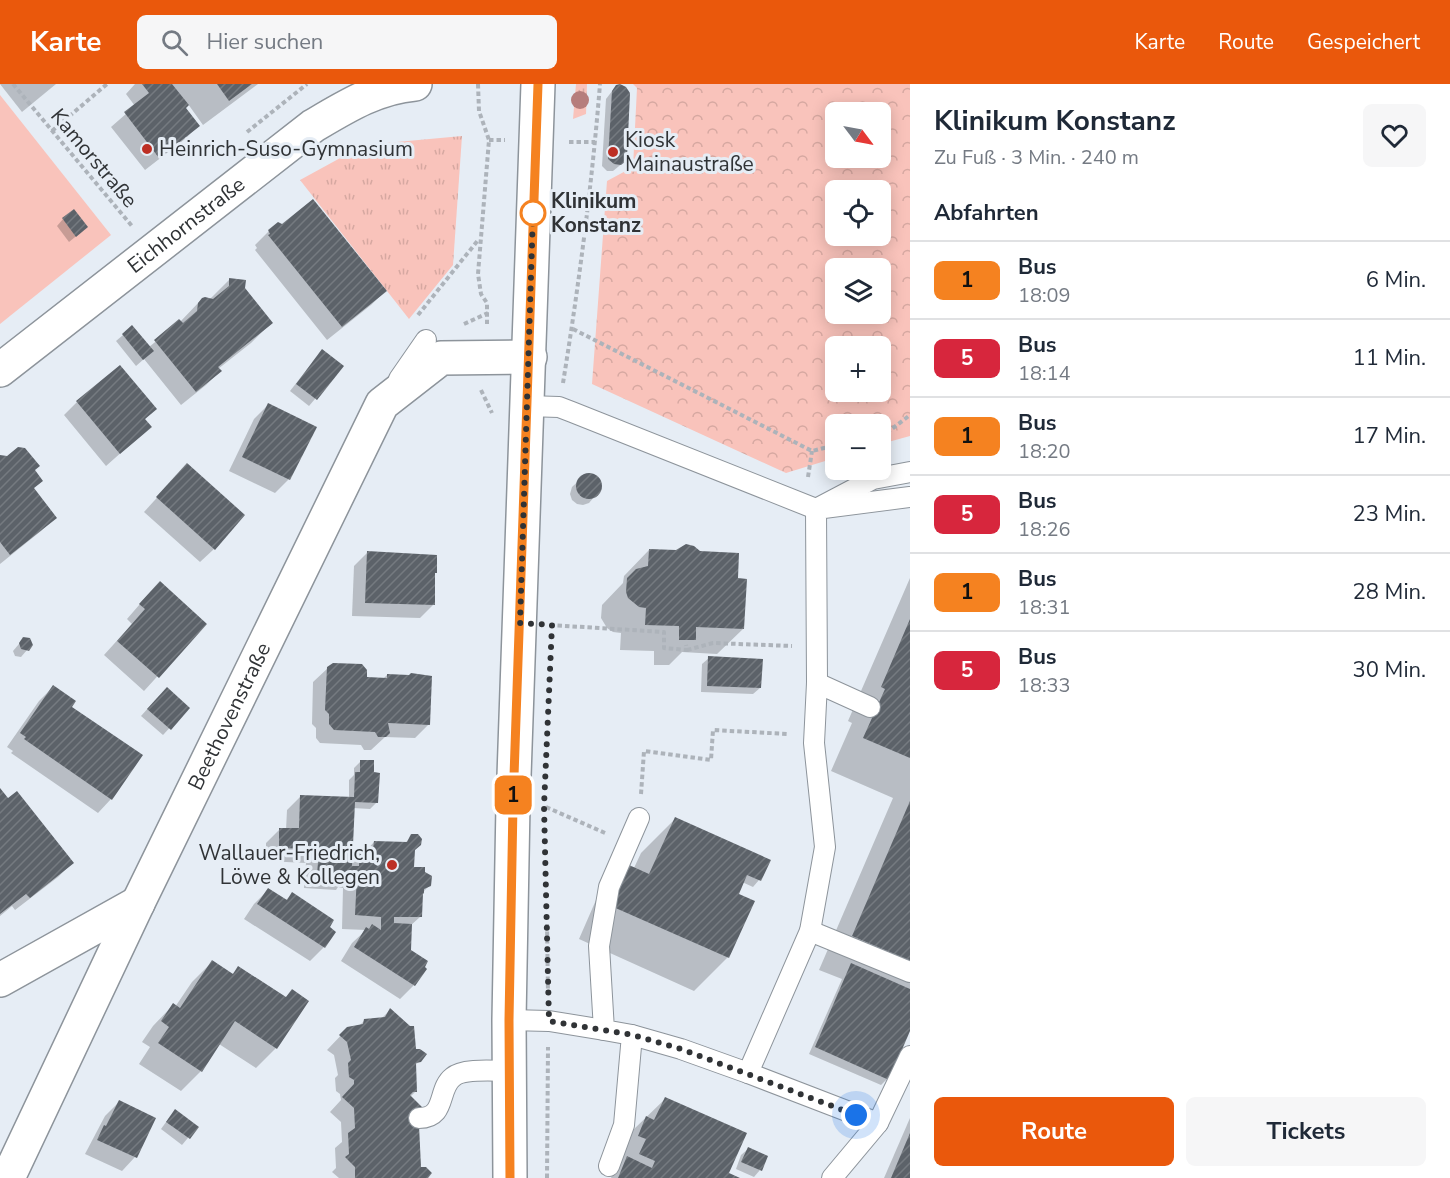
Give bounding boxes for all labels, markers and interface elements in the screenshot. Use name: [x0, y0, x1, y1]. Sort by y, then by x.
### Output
search box: [137, 15, 557, 69]
text: Karte: [30, 23, 101, 61]
icon: search: [158, 26, 191, 59]
text: Hier suchen: [206, 27, 323, 57]
text: Karte: [1135, 28, 1185, 56]
text: Route: [1218, 28, 1274, 56]
text: Gespeichert: [1307, 28, 1420, 56]
north arrow: [825, 102, 891, 168]
map controls: [825, 102, 891, 480]
text: Klinikum Konstanz: [934, 102, 1176, 140]
street label: Kamorstraße: [44, 103, 144, 213]
button: heart: [1363, 104, 1426, 167]
place label: Kiosk Mainaustraße: [625, 126, 754, 178]
place label: Heinrich-Suso-Gymnasium: [159, 135, 413, 163]
marker: Heinrich-Suso-Gymnasium: [140, 142, 154, 156]
text: Zu Fuß · 3 Min. · 240 m: [934, 144, 1139, 171]
marker: Kiosk Mainaustraße: [606, 145, 620, 159]
street label: Eichhornstraße: [122, 170, 251, 280]
button: locate: [825, 180, 891, 246]
place label: Klinikum Konstanz: [551, 187, 641, 239]
text: Abfahrten: [934, 198, 1039, 228]
marker: Klinikum Konstanz: [520, 200, 546, 226]
text: Bus: [1018, 252, 1057, 282]
button: layers: [825, 258, 891, 324]
text: 6 Min.: [1366, 265, 1426, 295]
text: 1: [961, 266, 973, 294]
text: 18:09: [1018, 282, 1071, 309]
text: Bus: [1018, 330, 1057, 360]
button: +: [825, 336, 891, 402]
text: 11 Min.: [1353, 343, 1426, 373]
text: 5: [961, 344, 973, 372]
text: 18:14: [1018, 360, 1071, 387]
text: Bus: [1018, 408, 1057, 438]
button: −: [825, 414, 891, 480]
text: 17 Min.: [1353, 421, 1426, 451]
text: 1: [961, 422, 973, 450]
text: 18:20: [1018, 438, 1071, 465]
text: Bus: [1018, 486, 1057, 516]
text: 23 Min.: [1353, 499, 1426, 529]
text: 5: [961, 500, 973, 528]
text: 18:26: [1018, 516, 1071, 543]
text: Bus: [1018, 564, 1057, 594]
text: 28 Min.: [1353, 577, 1426, 607]
text: 1: [961, 578, 973, 606]
text: 18:31: [1018, 594, 1071, 621]
street label: Beethovenstraße: [181, 638, 277, 795]
text: Bus: [1018, 642, 1057, 672]
text: 30 Min.: [1353, 655, 1426, 685]
text: 5: [961, 656, 973, 684]
text: 18:33: [1018, 672, 1071, 699]
line badge: 1: [494, 776, 532, 814]
text: 1: [507, 781, 519, 809]
place label: Wallauer-Friedrich, Löwe & Kollegen: [199, 839, 380, 891]
marker: Wallauer-Friedrich, Löwe & Kollegen: [385, 858, 399, 872]
button: Route: [934, 1097, 1174, 1166]
button: Tickets: [1186, 1097, 1426, 1166]
your location: [841, 1100, 871, 1130]

